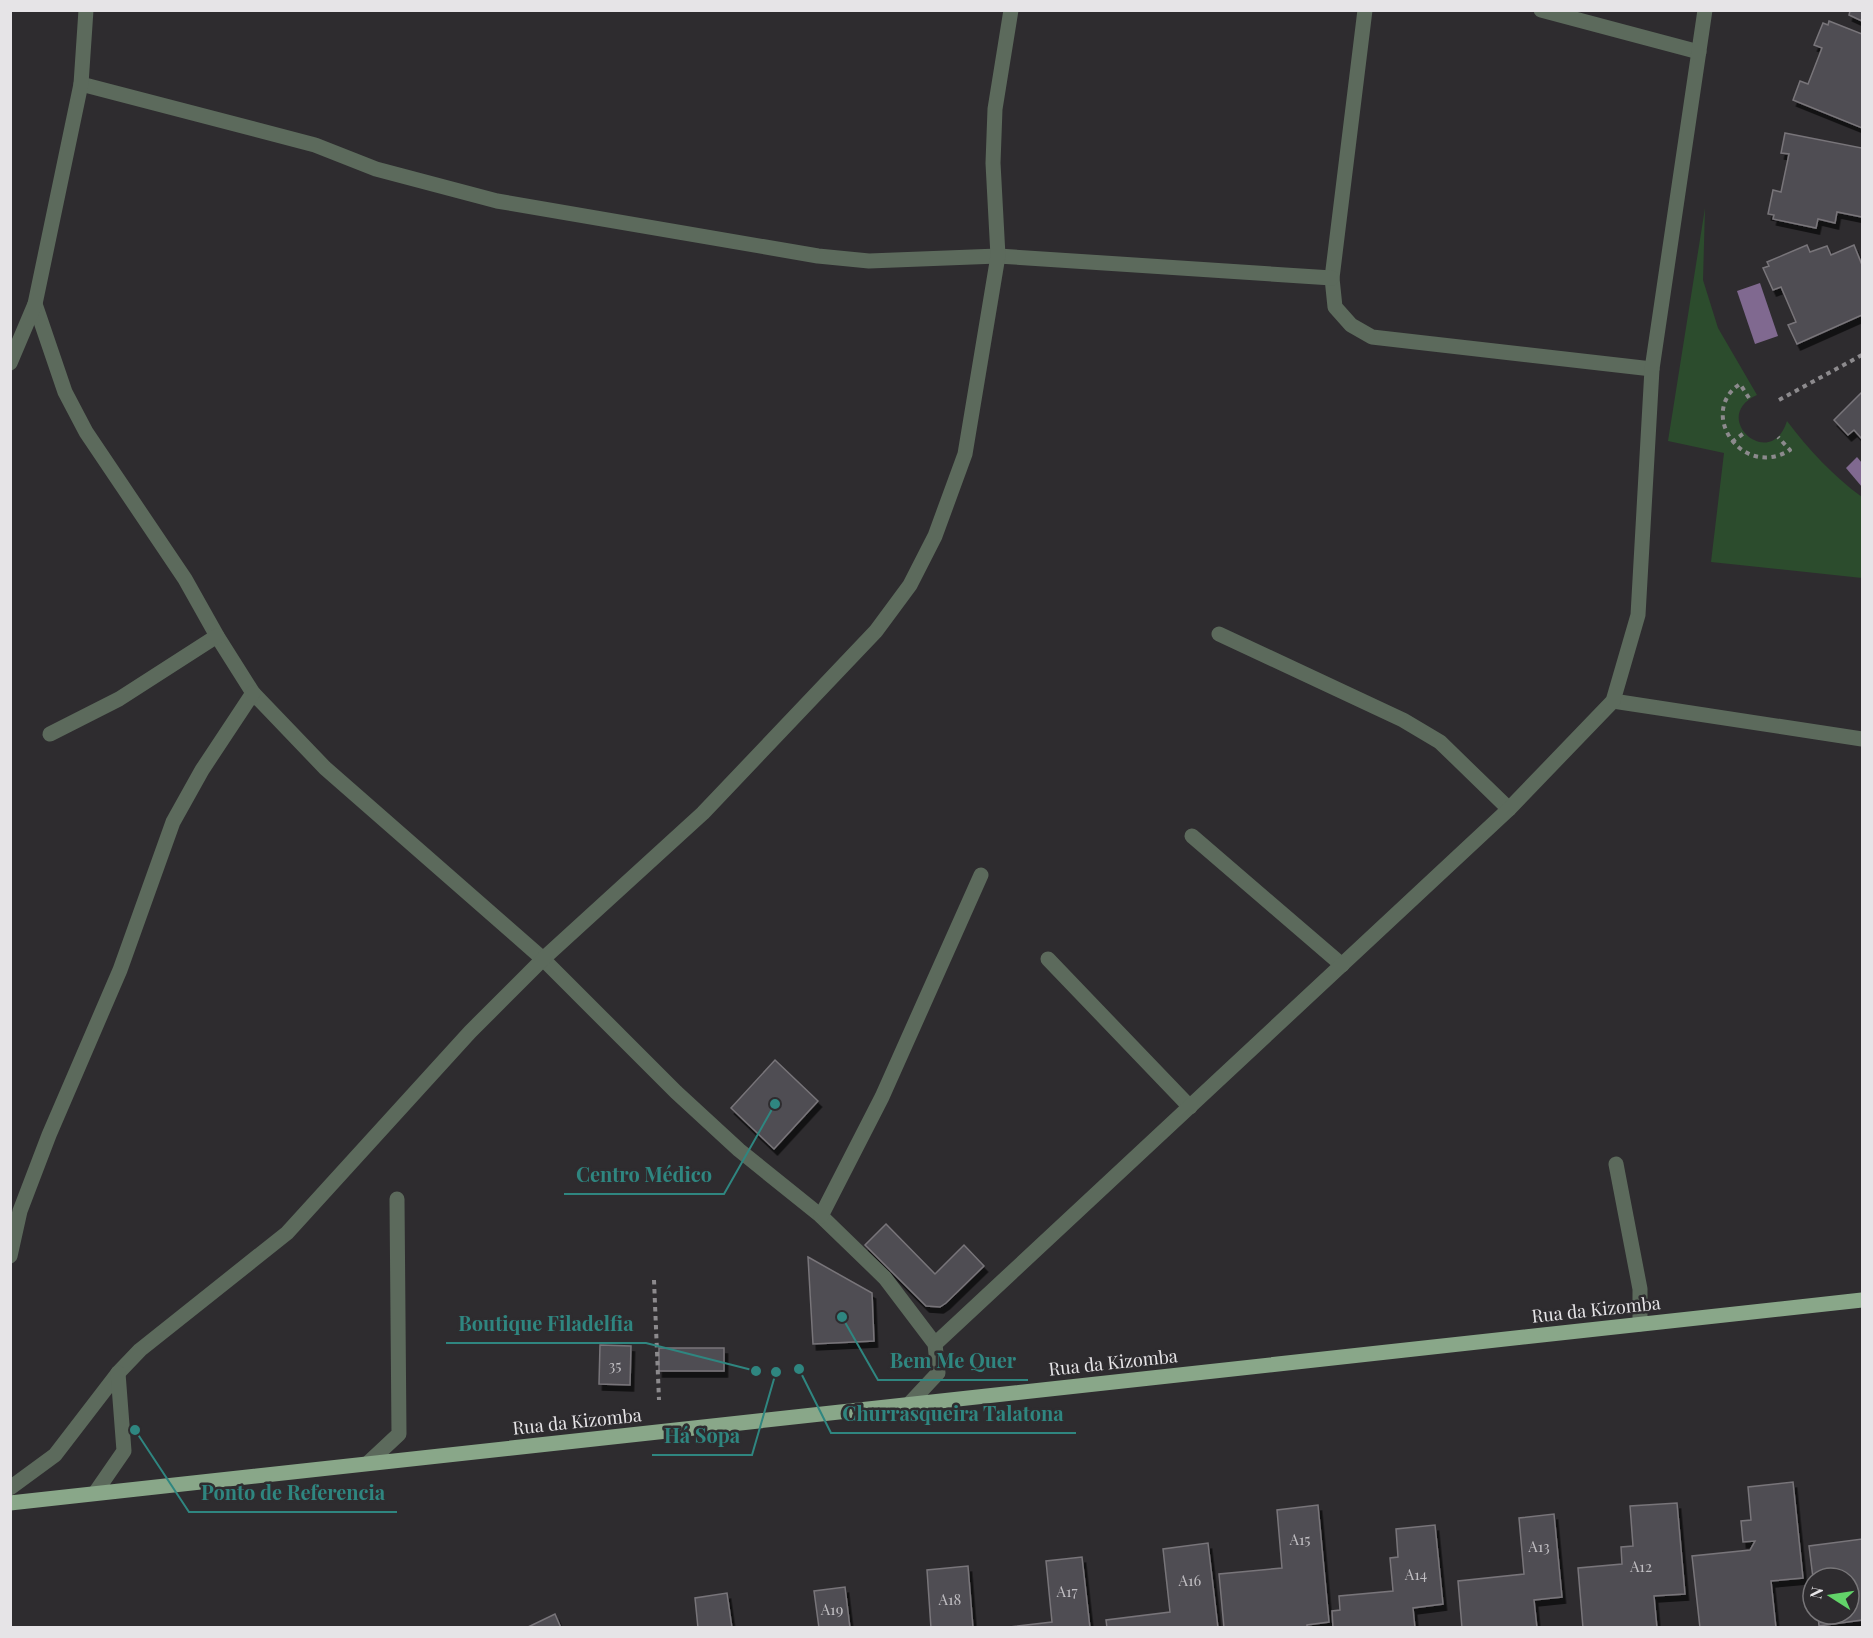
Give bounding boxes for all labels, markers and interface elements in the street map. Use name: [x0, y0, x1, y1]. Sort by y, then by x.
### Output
callout: Centro Médico: [564, 1156, 724, 1194]
text: Centro Médico: [576, 1160, 712, 1187]
street label: Rua da Kizomba: [1530, 1290, 1662, 1328]
callout: Boutique Filadelfia: [446, 1305, 646, 1343]
text: Boutique Filadelfia: [458, 1309, 634, 1336]
callout: Bem Me Quer: [878, 1342, 1028, 1380]
street label: Rua da Kizomba: [1047, 1343, 1179, 1381]
text: Bem Me Quer: [890, 1346, 1017, 1373]
house number: 35: [609, 1355, 622, 1375]
callout: Churrasqueira Talatona: [831, 1395, 1076, 1433]
text: Churrasqueira Talatona: [842, 1399, 1064, 1426]
street label: Rua da Kizomba: [511, 1402, 643, 1440]
callout: Há Sopa: [652, 1417, 752, 1455]
text: Há Sopa: [664, 1421, 741, 1448]
callout: Ponto de Referencia: [189, 1474, 397, 1512]
text: Ponto de Referencia: [201, 1478, 386, 1505]
house number: A15: [1288, 1529, 1311, 1549]
house number: A13: [1527, 1536, 1550, 1556]
house number: A12: [1629, 1556, 1652, 1576]
house number: A14: [1404, 1564, 1427, 1584]
north arrow: [1801, 1566, 1861, 1626]
house number: A16: [1178, 1570, 1202, 1590]
house number: A17: [1055, 1581, 1078, 1601]
text: N: [1804, 1585, 1827, 1601]
house number: A18: [938, 1589, 962, 1609]
house number: A19: [820, 1599, 843, 1619]

